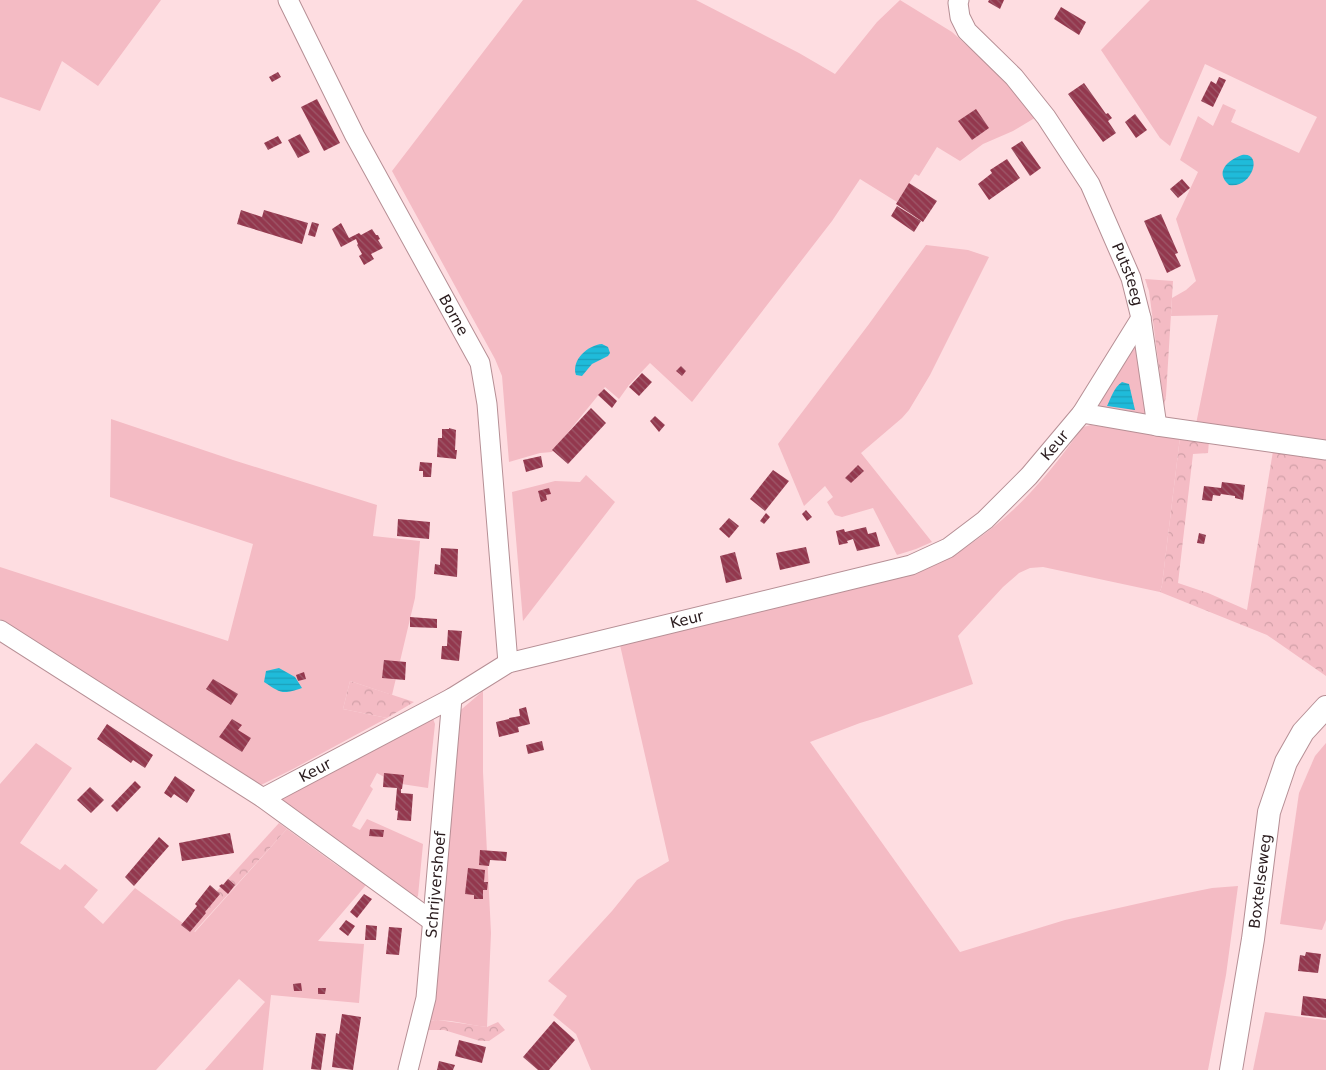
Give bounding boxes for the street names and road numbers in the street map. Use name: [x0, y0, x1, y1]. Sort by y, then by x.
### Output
street label: Putsteeg: [1108, 240, 1147, 308]
street label: Borne: [435, 291, 472, 339]
street label: Keur: [1037, 426, 1073, 464]
street label: Keur: [668, 607, 706, 632]
street label: Keur: [296, 754, 335, 786]
street label: Schrijvershoef: [422, 830, 449, 939]
street label: Boxtelseweg: [1245, 833, 1275, 930]

